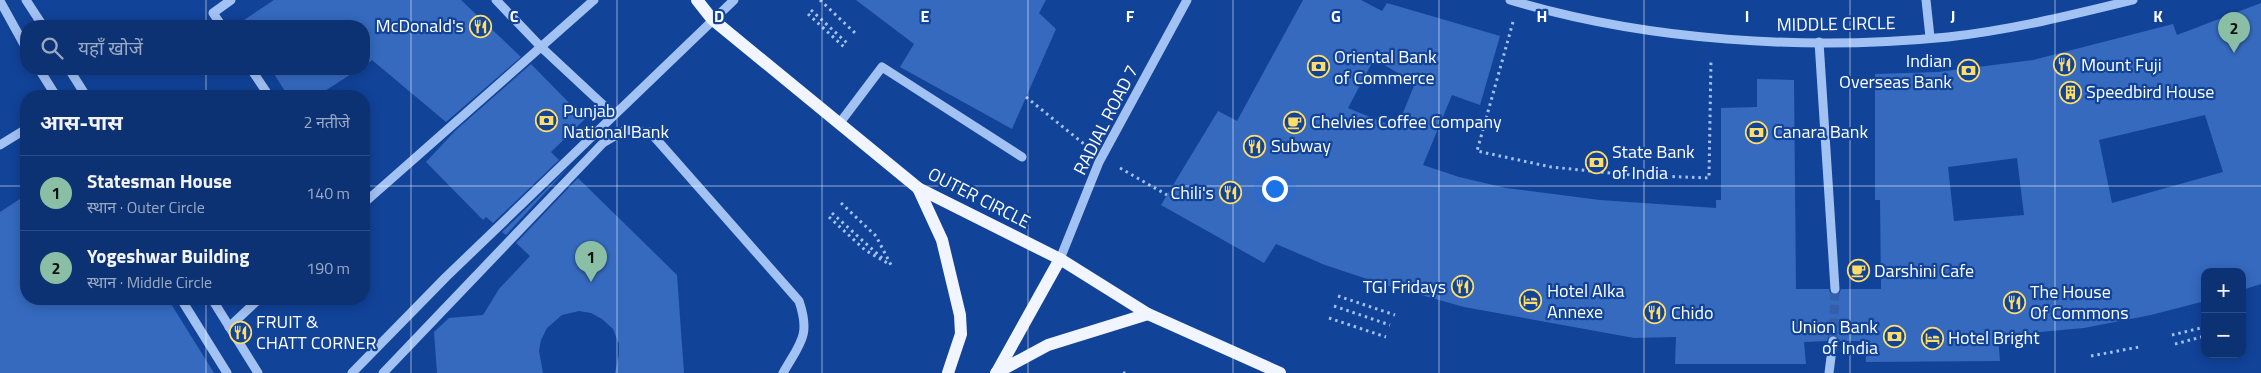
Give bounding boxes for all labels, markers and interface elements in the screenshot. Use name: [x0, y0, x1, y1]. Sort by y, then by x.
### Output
text: C: [510, 4, 519, 28]
text: D: [714, 4, 724, 28]
text: E: [921, 4, 930, 28]
text: F: [1126, 4, 1135, 28]
text: G: [1331, 4, 1341, 28]
text: H: [1537, 4, 1547, 28]
text: I: [1745, 4, 1749, 28]
text: J: [1951, 4, 1955, 28]
text: K: [2153, 4, 2163, 28]
street label: MIDDLE CIRCLE: [1776, 9, 1896, 38]
place label: McDonald's: [376, 12, 464, 39]
pin: 2: [2218, 12, 2250, 53]
restaurant icon: McDonald's: [468, 14, 492, 38]
search box: [20, 20, 370, 75]
text: यहाँ खोजें: [78, 33, 143, 62]
icon: search: [38, 34, 66, 62]
place label: Oriental Bank of Commerce: [1334, 43, 1437, 91]
place label: Indian Overseas Bank: [1839, 47, 1952, 95]
place label: Mount Fuji: [2081, 51, 2162, 78]
restaurant icon: Mount Fuji: [2053, 53, 2077, 77]
bank icon: Oriental Bank of Commerce: [1306, 55, 1330, 79]
bank icon: Indian Overseas Bank: [1956, 59, 1980, 83]
street label: RADIAL ROAD 7: [1066, 60, 1145, 179]
place label: Speedbird House: [2086, 78, 2214, 105]
building icon: Speedbird House: [2058, 80, 2082, 104]
place label: Punjab National Bank: [563, 97, 670, 145]
text: आस-पास: [40, 106, 123, 138]
place label: Chelvies Coffee Company: [1311, 108, 1502, 135]
bank icon: Punjab National Bank: [535, 109, 559, 133]
text: 2 नतीजे: [304, 110, 350, 134]
cafe icon: Chelvies Coffee Company: [1283, 110, 1307, 134]
place label: Canara Bank: [1773, 118, 1868, 145]
bank icon: Canara Bank: [1745, 120, 1769, 144]
place label: Subway: [1271, 132, 1331, 159]
restaurant icon: Subway: [1243, 134, 1267, 158]
place label: State Bank of India: [1612, 138, 1695, 186]
bank icon: State Bank of India: [1584, 150, 1608, 174]
street label: OUTER CIRCLE: [923, 160, 1035, 235]
text: Statesman House: [87, 166, 232, 195]
your location: [1262, 176, 1288, 202]
place label: Chili's: [1170, 179, 1214, 206]
text: 1: [52, 181, 60, 205]
text: 140 m: [306, 181, 350, 205]
restaurant icon: Chili's: [1218, 181, 1242, 205]
text: स्थान · Outer Circle: [87, 195, 205, 219]
text: Yogeshwar Building: [87, 241, 249, 270]
pin: 1: [575, 241, 607, 282]
text: 2: [52, 256, 60, 280]
text: 190 m: [306, 256, 350, 280]
place label: Darshini Cafe: [1874, 257, 1974, 284]
cafe icon: Darshini Cafe: [1846, 259, 1870, 283]
map controls: [2201, 268, 2246, 358]
button: +: [2201, 268, 2246, 313]
text: स्थान · Middle Circle: [87, 270, 212, 294]
place label: TGI Fridays: [1363, 273, 1446, 300]
restaurant icon: TGI Fridays: [1450, 275, 1474, 299]
place label: Hotel Alka Annexe: [1547, 277, 1625, 325]
place label: The House Of Commons: [2030, 278, 2129, 326]
hotel icon: Hotel Alka Annexe: [1519, 289, 1543, 313]
restaurant icon: The House Of Commons: [2002, 290, 2026, 314]
place label: Chido: [1671, 299, 1713, 326]
restaurant icon: Chido: [1643, 301, 1667, 325]
place label: FRUIT & CHATT CORNER: [256, 308, 377, 356]
place label: Union Bank of India: [1791, 313, 1878, 361]
button: −: [2201, 313, 2246, 358]
restaurant icon: FRUIT & CHATT CORNER: [228, 320, 252, 344]
place label: Hotel Bright: [1948, 324, 2040, 351]
bank icon: Union Bank of India: [1882, 325, 1906, 349]
hotel icon: Hotel Bright: [1920, 326, 1944, 350]

